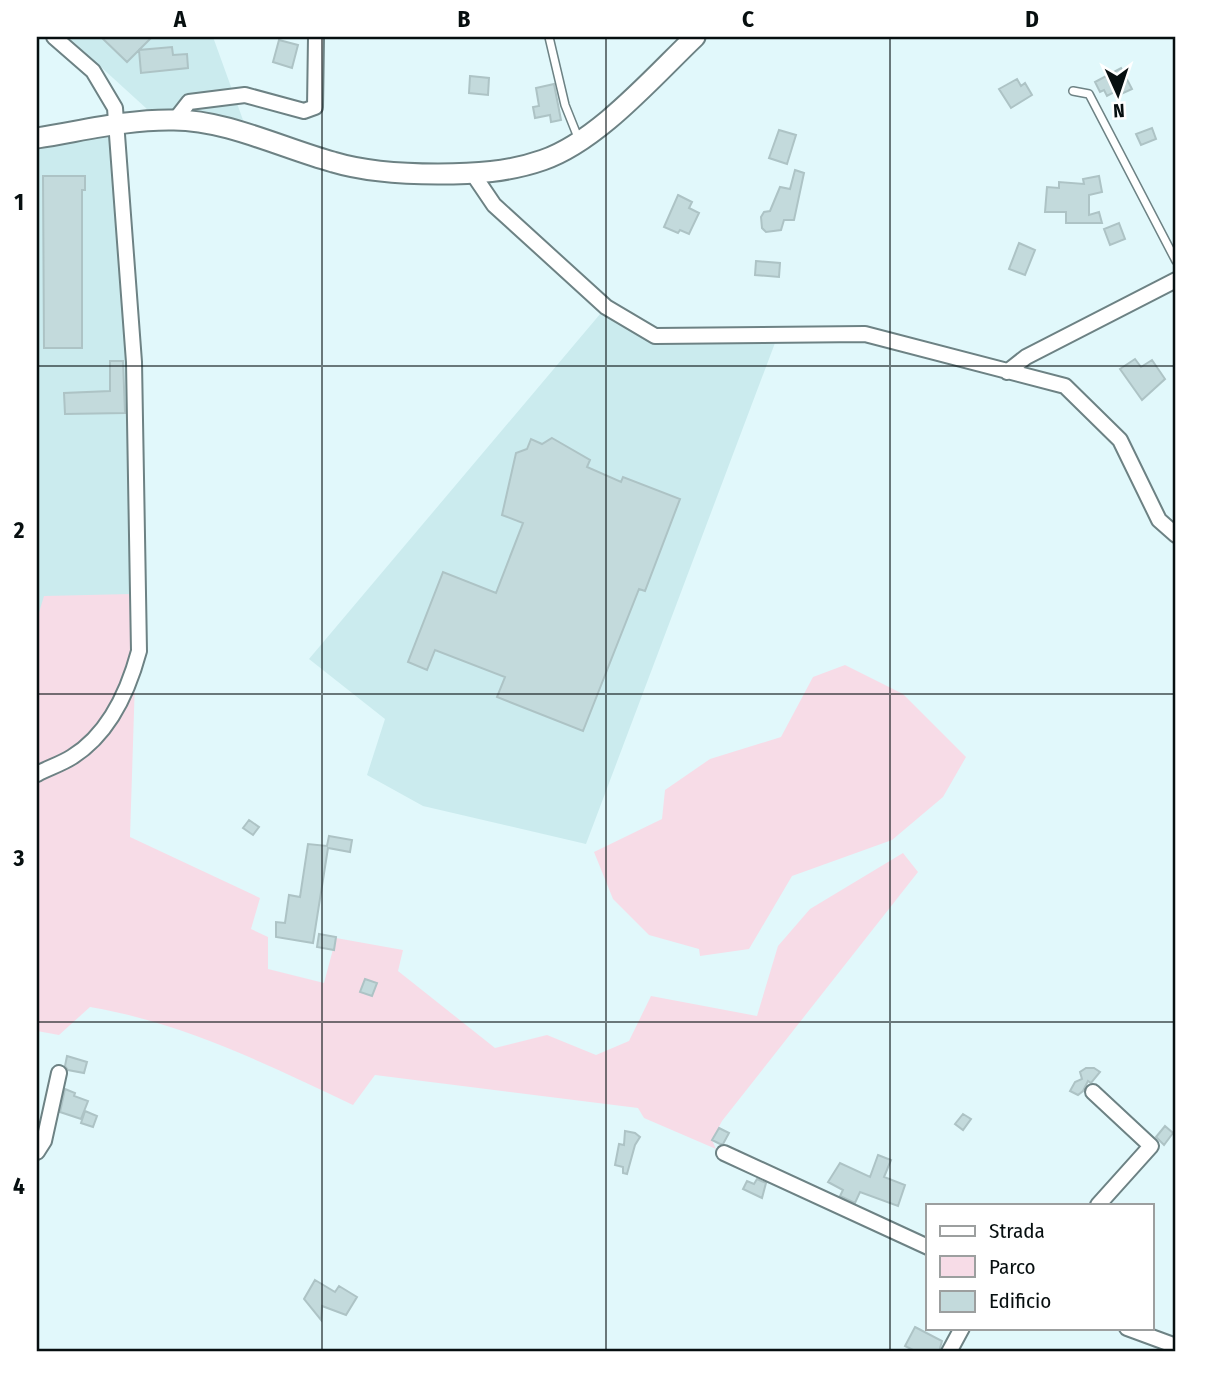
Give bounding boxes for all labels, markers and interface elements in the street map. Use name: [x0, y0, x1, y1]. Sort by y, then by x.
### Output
text: A: [173, 5, 187, 33]
text: B: [458, 5, 471, 33]
text: C: [742, 5, 754, 33]
text: D: [1025, 5, 1039, 33]
north arrow: [1084, 60, 1154, 130]
text: N: [1113, 99, 1125, 122]
text: 1: [14, 188, 24, 216]
text: 2: [13, 516, 25, 544]
text: 3: [13, 844, 25, 872]
text: 4: [13, 1172, 25, 1200]
legend: [926, 1204, 1154, 1330]
text: Strada: [989, 1218, 1045, 1244]
text: Parco: [989, 1254, 1036, 1280]
text: Edificio: [989, 1288, 1051, 1314]

